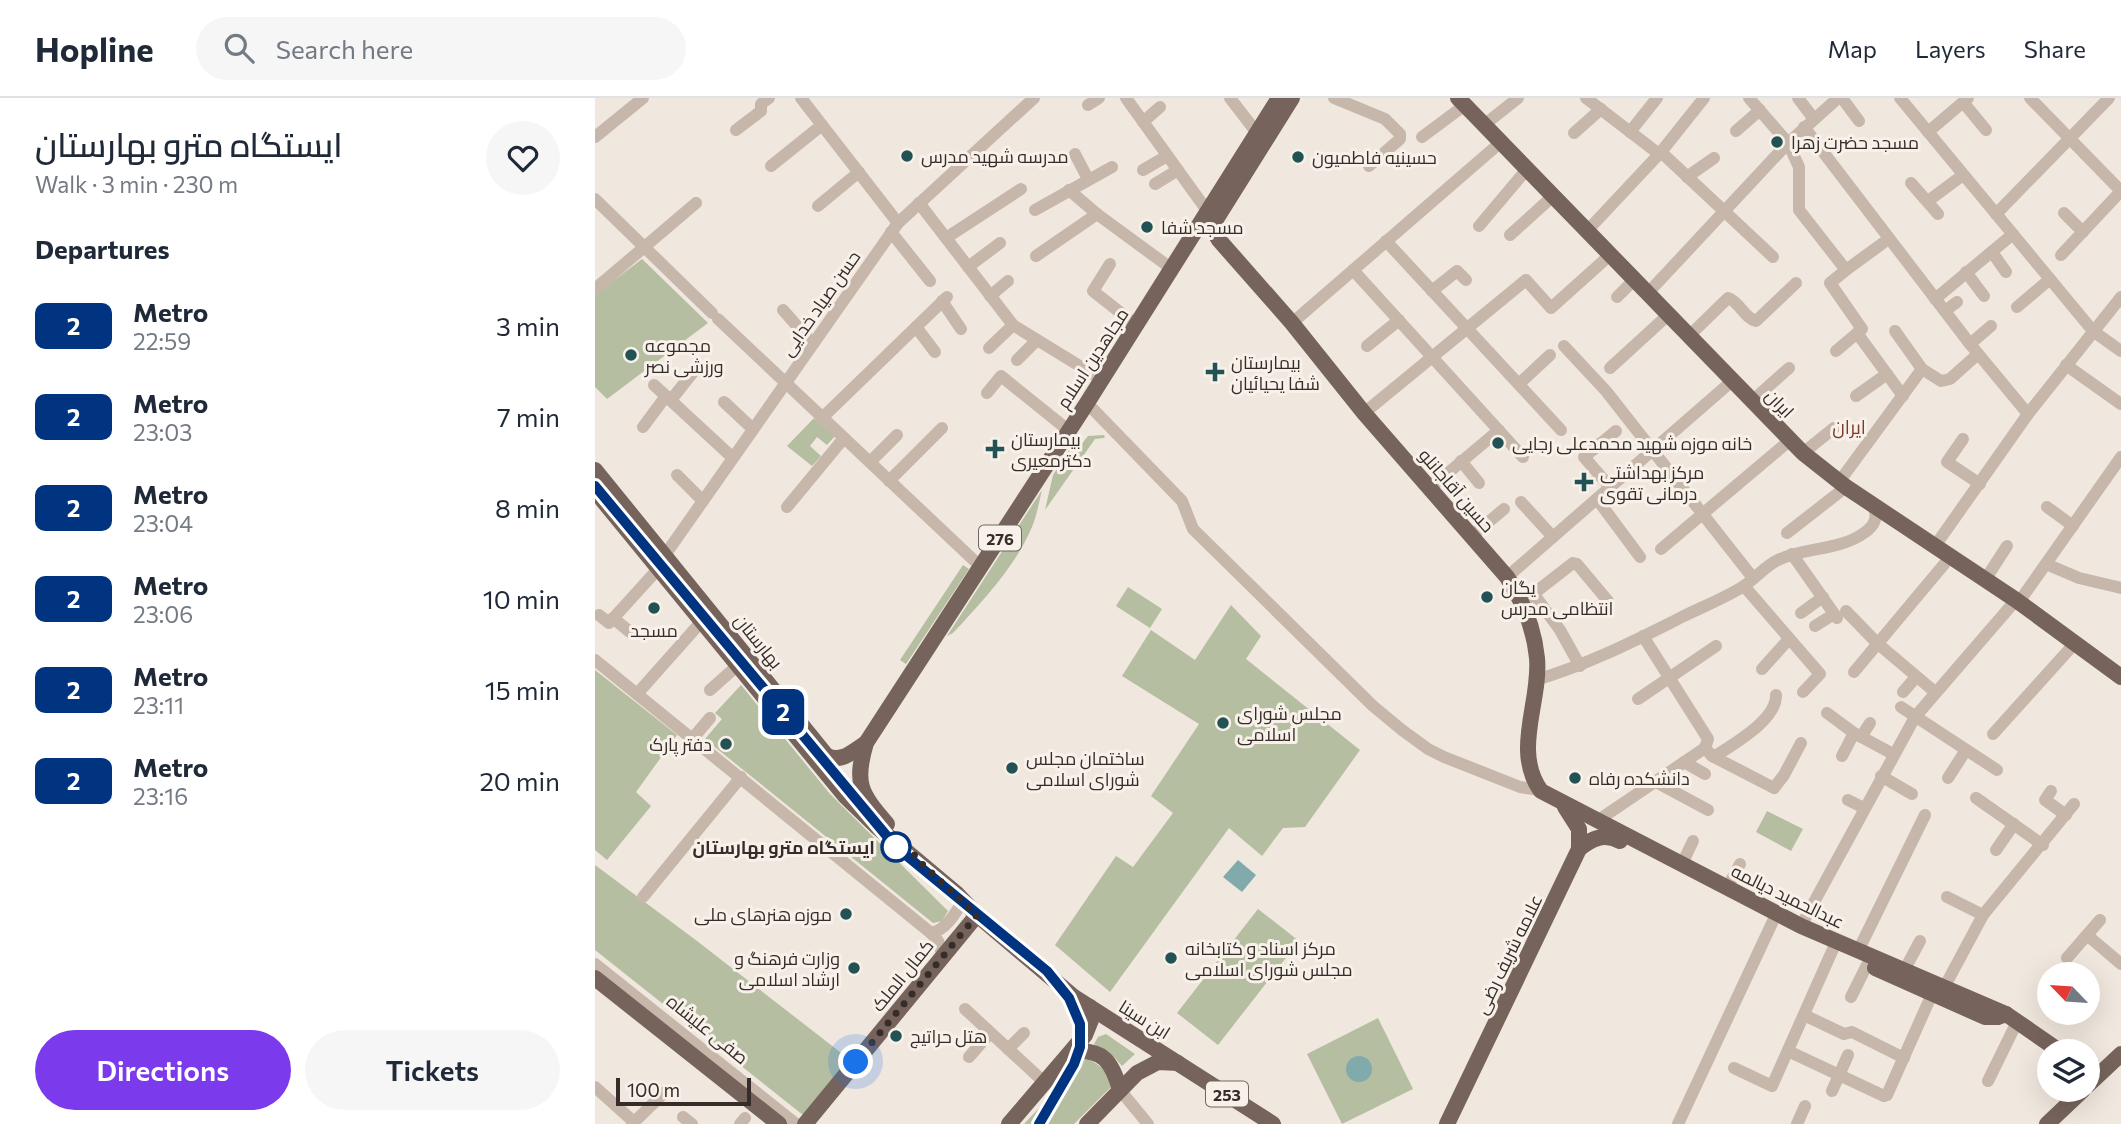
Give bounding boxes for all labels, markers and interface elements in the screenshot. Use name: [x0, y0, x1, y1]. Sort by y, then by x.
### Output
search box: [196, 17, 686, 80]
text: Hopline: [35, 28, 154, 69]
icon: search: [220, 29, 258, 67]
text: Search here: [276, 33, 413, 64]
text: Map: [1828, 34, 1877, 63]
text: Layers: [1915, 34, 1986, 63]
text: Share: [2024, 34, 2086, 63]
button: heart: [486, 121, 560, 195]
text: ایستگاه مترو بهارستان: [35, 123, 343, 164]
place label: مسجد حضرت زهرا: [1791, 131, 1919, 154]
marker: مسجد حضرت زهرا: [1769, 134, 1785, 150]
place label: مدرسه شهید مدرس: [921, 145, 1069, 168]
place label: حسینیه فاطمیون: [1312, 146, 1437, 169]
marker: مدرسه شهید مدرس: [899, 148, 915, 164]
marker: حسینیه فاطمیون: [1290, 149, 1306, 165]
text: Walk · 3 min · 230 m: [35, 170, 238, 198]
place label: مسجد شفا: [1161, 216, 1244, 238]
marker: مسجد شفا: [1139, 219, 1155, 235]
text: Departures: [35, 233, 170, 264]
street label: حسن صیاد خدایی: [775, 246, 865, 361]
text: Metro: [133, 296, 208, 327]
street label: مجاهدین اسلام: [1051, 304, 1134, 414]
text: 3 min: [496, 310, 560, 341]
text: 2: [67, 311, 80, 340]
text: 22:59: [133, 327, 191, 355]
place label: مجموعه ورزشی نصر: [644, 334, 723, 378]
marker: مجموعه ورزشی نصر: [623, 347, 639, 363]
place label: بیمارستان شفا یحیائیان: [1231, 351, 1320, 395]
marker: بیمارستان شفا یحیائیان: [1205, 362, 1225, 382]
street label: ایران: [1760, 384, 1799, 423]
text: Metro: [133, 387, 208, 418]
text: 7 min: [497, 401, 560, 432]
text: 2: [67, 402, 80, 431]
district label: ایران: [1832, 415, 1866, 439]
text: 23:03: [133, 418, 192, 446]
place label: بیمارستان دکترمعیری: [1011, 428, 1091, 472]
place label: خانه موزه شهید محمدعلی رجایی: [1512, 432, 1752, 455]
marker: خانه موزه شهید محمدعلی رجایی: [1490, 435, 1506, 451]
marker: بیمارستان دکترمعیری: [985, 439, 1005, 459]
street label: حسین آقاجانلو: [1414, 444, 1499, 537]
place label: مرکز بهداشتی درمانی تقوی: [1600, 461, 1704, 505]
marker: مرکز بهداشتی درمانی تقوی: [1574, 472, 1594, 492]
text: Metro: [133, 478, 208, 509]
text: 8 min: [495, 492, 560, 523]
text: 2: [67, 493, 80, 522]
text: 23:04: [133, 509, 193, 537]
road number: 276: [979, 526, 1021, 550]
text: Metro: [133, 569, 208, 600]
place label: یگان انتظامی مدرس: [1501, 576, 1613, 620]
text: 10 min: [483, 583, 560, 614]
text: 2: [67, 584, 80, 613]
marker: یگان انتظامی مدرس: [1479, 589, 1495, 605]
text: 23:06: [133, 600, 193, 628]
marker: مسجد: [646, 600, 662, 616]
street label: بهارستان: [729, 609, 788, 674]
place label: مسجد: [630, 619, 678, 641]
text: Metro: [133, 660, 208, 691]
text: 15 min: [485, 674, 560, 705]
text: 2: [67, 675, 80, 704]
line badge: 2: [760, 689, 806, 735]
text: 23:11: [133, 691, 184, 719]
text: 2: [776, 697, 790, 726]
place label: مجلس شورای اسلامی: [1237, 702, 1342, 746]
marker: مجلس شورای اسلامی: [1215, 715, 1231, 731]
place label: دفتر پارک: [649, 733, 712, 757]
marker: دفتر پارک: [718, 736, 734, 752]
place label: ساختمان مجلس شورای اسلامی: [1026, 747, 1145, 791]
text: Metro: [133, 751, 208, 782]
marker: ساختمان مجلس شورای اسلامی: [1004, 760, 1020, 776]
text: 20 min: [479, 765, 560, 796]
text: 2: [67, 766, 80, 795]
place label: دانشکده رفاه: [1589, 767, 1690, 790]
marker: دانشکده رفاه: [1567, 770, 1583, 786]
text: 23:16: [133, 782, 188, 810]
marker: ایستگاه مترو بهارستان: [881, 832, 911, 862]
place label: ایستگاه مترو بهارستان: [693, 836, 875, 859]
street label: عبدالحمید دیالمه: [1728, 859, 1848, 933]
street label: علامه شریف رضی: [1469, 890, 1547, 1018]
place label: موزه هنرهای ملی: [694, 903, 832, 926]
marker: موزه هنرهای ملی: [838, 906, 854, 922]
street label: کمال الملک: [866, 935, 938, 1016]
place label: مرکز اسناد و کتابخانه مجلس شورای اسلامی: [1185, 937, 1353, 981]
place label: وزارت فرهنگ و ارشاد اسلامی: [734, 947, 840, 991]
marker: مرکز اسناد و کتابخانه مجلس شورای اسلامی: [1163, 950, 1179, 966]
marker: وزارت فرهنگ و ارشاد اسلامی: [846, 960, 862, 976]
north arrow: [2037, 962, 2100, 1026]
map controls: [2037, 962, 2100, 1102]
street label: صفی علیشاه: [662, 989, 753, 1069]
street label: ابن سینا: [1115, 995, 1175, 1044]
place label: هتل حراتیج: [910, 1025, 987, 1049]
marker: هتل حراتیج: [888, 1028, 904, 1044]
button: Directions: [35, 1030, 291, 1110]
button: Tickets: [305, 1030, 560, 1110]
button: layers: [2037, 1039, 2100, 1102]
your location: [838, 1044, 873, 1079]
scale bar: [616, 1075, 751, 1107]
text: 100 m: [627, 1078, 680, 1101]
road number: 253: [1206, 1082, 1248, 1106]

